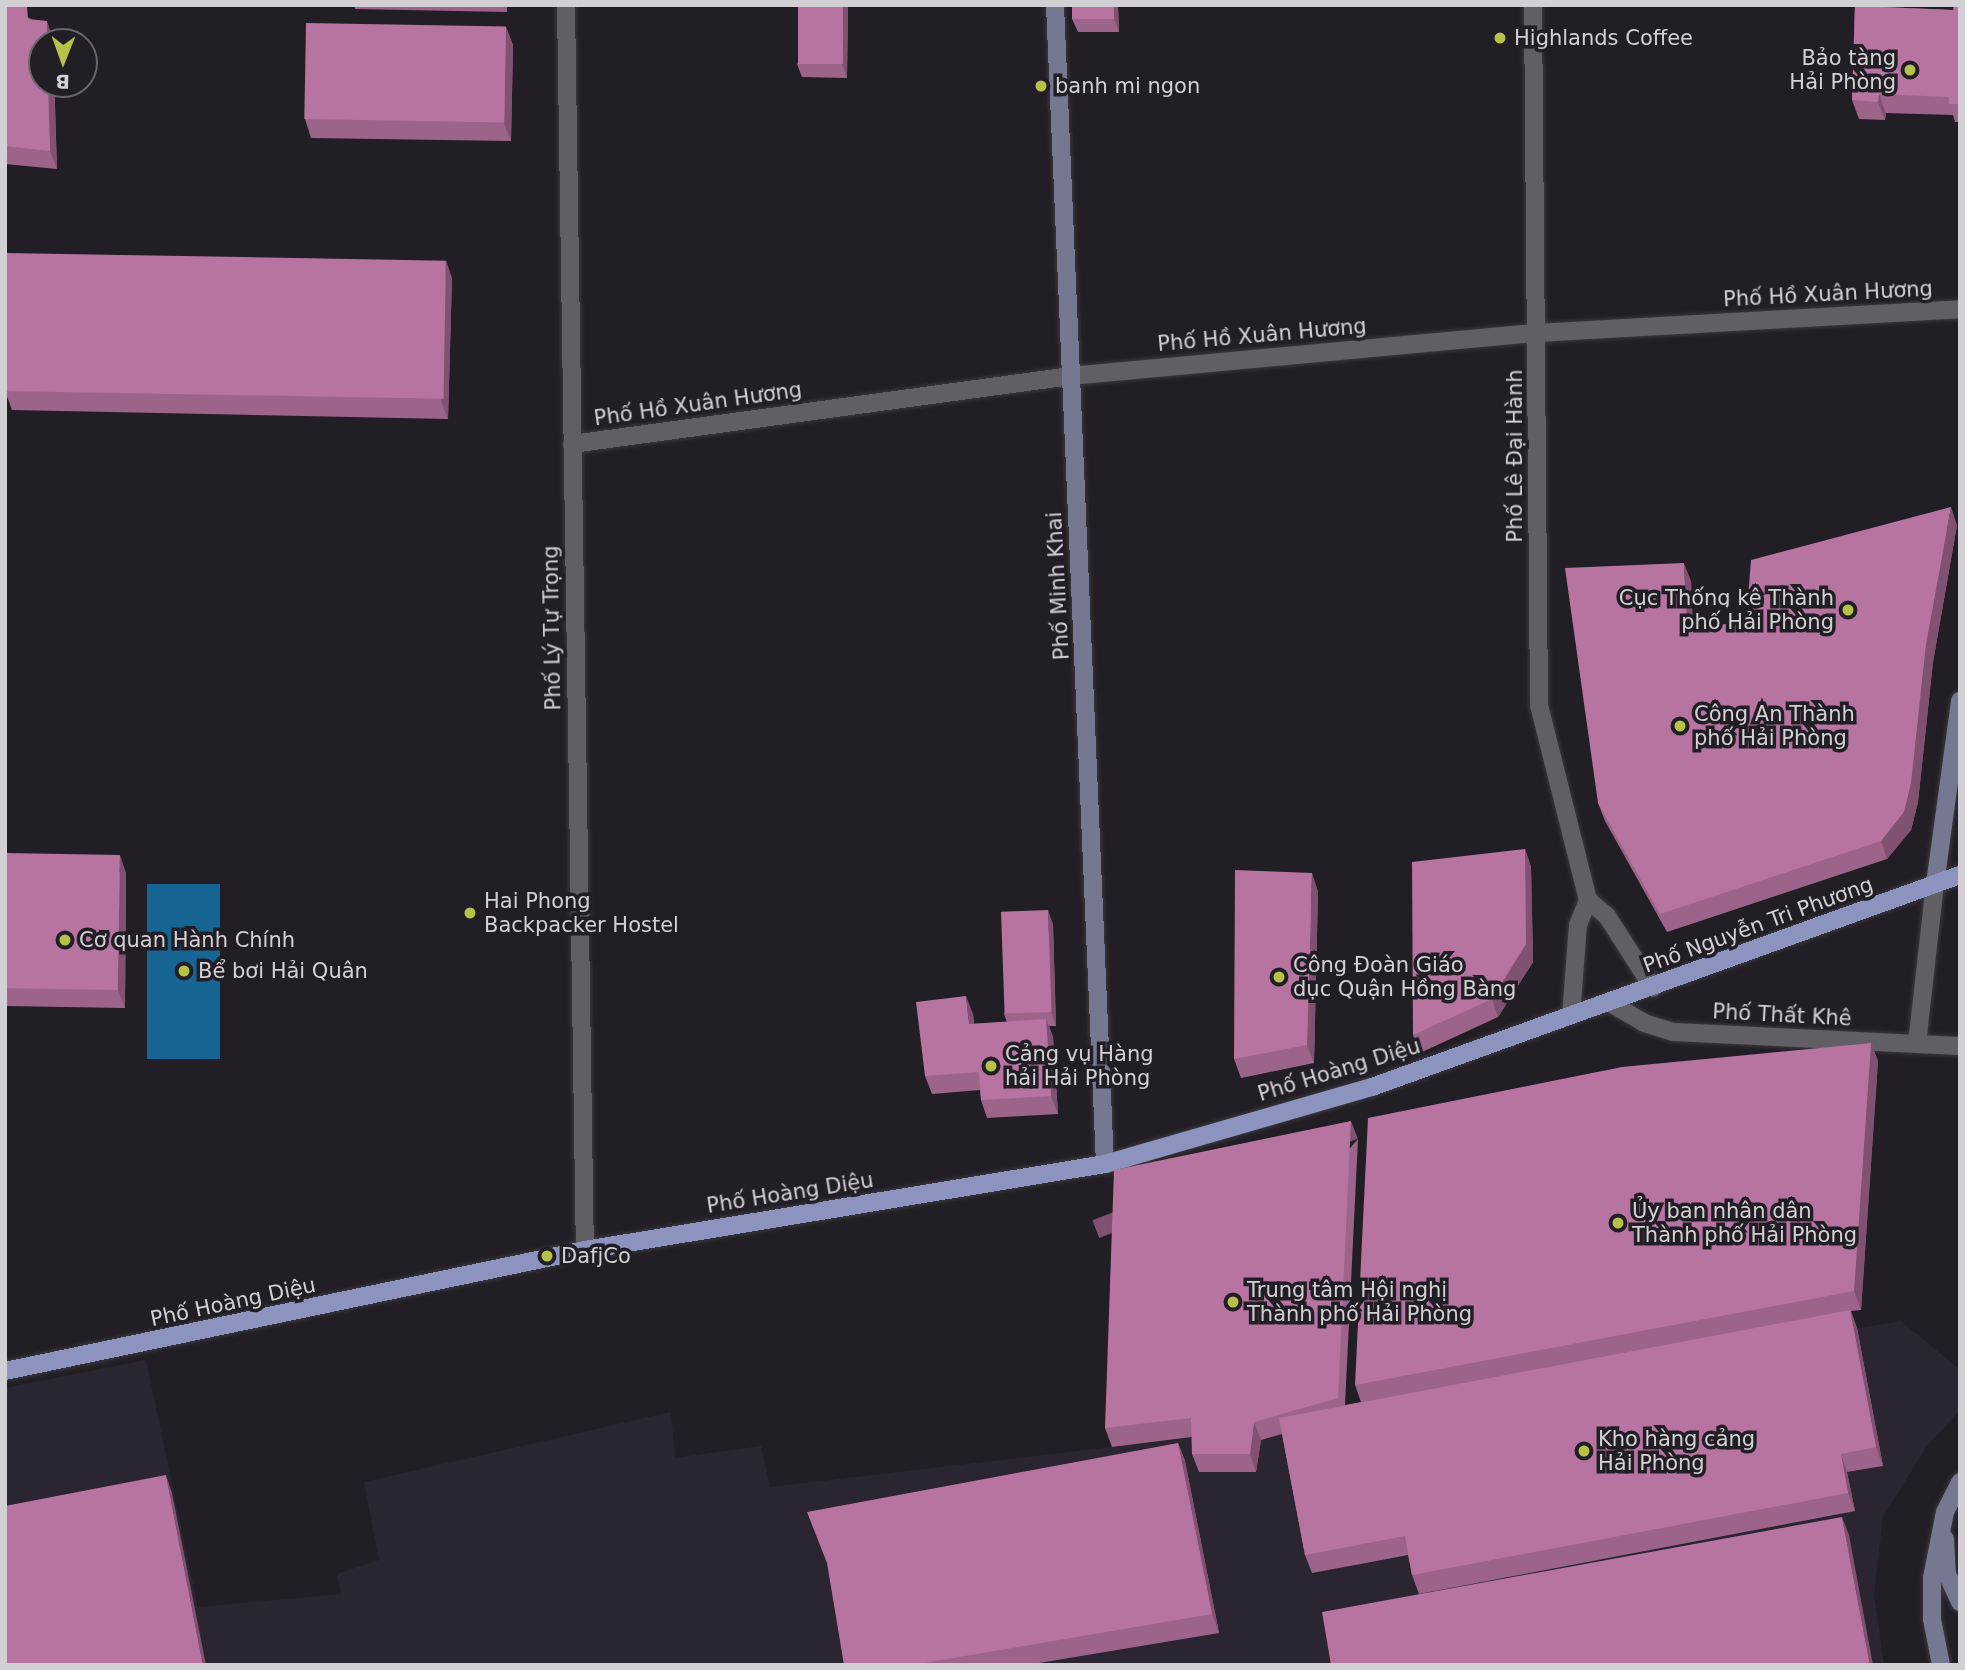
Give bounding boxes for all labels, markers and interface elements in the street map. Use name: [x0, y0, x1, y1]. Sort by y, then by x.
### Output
place label: Highlands Coffee: [1514, 25, 1693, 51]
north arrow: [28, 28, 98, 98]
marker: Highlands Coffee: [1492, 30, 1508, 46]
place label: Bảo tàng Hải Phòng: [1789, 45, 1896, 95]
marker: Bảo tàng Hải Phòng: [1902, 62, 1918, 78]
text: B: [55, 71, 70, 93]
place label: banh mi ngon: [1055, 73, 1200, 99]
marker: banh mi ngon: [1033, 78, 1049, 94]
street label: Phố Hồ Xuân Hương: [1723, 276, 1933, 312]
street label: Phố Hồ Xuân Hương: [1156, 313, 1368, 357]
street label: Phố Lê Đại Hành: [1502, 369, 1528, 543]
street label: Phố Hồ Xuân Hương: [592, 377, 804, 431]
street label: Phố Minh Khai: [1042, 511, 1074, 661]
street label: Phố Lý Tự Trọng: [538, 545, 566, 711]
place label: Cục Thống kê Thành phố Hải Phòng: [1619, 585, 1834, 635]
marker: Cục Thống kê Thành phố Hải Phòng: [1840, 602, 1856, 618]
place label: Công An Thành phố Hải Phòng: [1694, 701, 1855, 751]
marker: Công An Thành phố Hải Phòng: [1672, 718, 1688, 734]
street label: Phố Nguyễn Tri Phương: [1640, 872, 1876, 978]
place label: Hai Phong Backpacker Hostel: [484, 888, 679, 938]
marker: Hai Phong Backpacker Hostel: [462, 905, 478, 921]
place label: Cơ quan Hành Chính: [79, 927, 295, 953]
marker: Cơ quan Hành Chính: [57, 932, 73, 948]
place label: Công Đoàn Giáo dục Quận Hồng Bàng: [1293, 952, 1516, 1002]
place label: Bể bơi Hải Quân: [198, 958, 368, 984]
marker: Bể bơi Hải Quân: [176, 963, 192, 979]
marker: Công Đoàn Giáo dục Quận Hồng Bàng: [1271, 969, 1287, 985]
street label: Phố Thất Khê: [1712, 999, 1852, 1031]
street label: Phố Hoàng Diệu: [1255, 1033, 1423, 1107]
place label: Cảng vụ Hàng hải Hải Phòng: [1005, 1041, 1154, 1091]
marker: Cảng vụ Hàng hải Hải Phòng: [983, 1058, 999, 1074]
street label: Phố Hoàng Diệu: [705, 1167, 875, 1219]
place label: Ủy ban nhân dân Thành phố Hải Phòng: [1632, 1198, 1857, 1248]
marker: Ủy ban nhân dân Thành phố Hải Phòng: [1610, 1215, 1626, 1231]
place label: DafjCo: [561, 1243, 631, 1269]
marker: DafjCo: [539, 1248, 555, 1264]
street label: Phố Hoàng Diệu: [148, 1272, 318, 1332]
place label: Trung tâm Hội nghị Thành phố Hải Phòng: [1247, 1277, 1472, 1327]
marker: Trung tâm Hội nghị Thành phố Hải Phòng: [1225, 1294, 1241, 1310]
place label: Kho hàng cảng Hải Phòng: [1598, 1426, 1755, 1476]
marker: Kho hàng cảng Hải Phòng: [1576, 1443, 1592, 1459]

